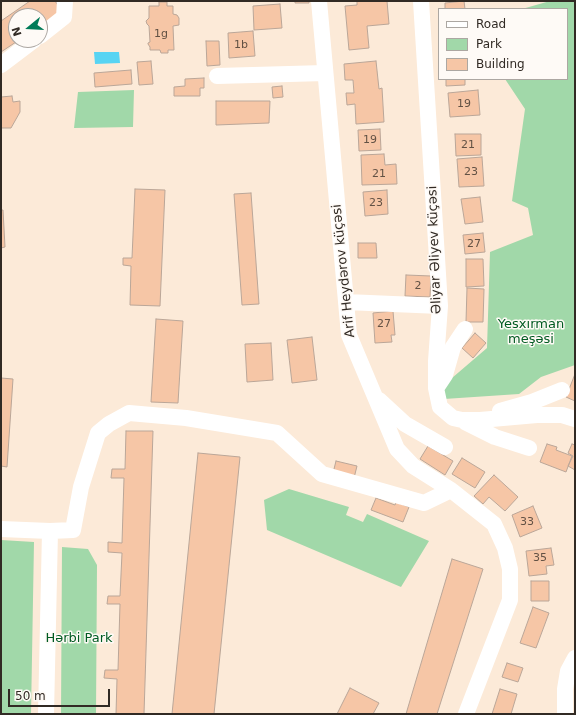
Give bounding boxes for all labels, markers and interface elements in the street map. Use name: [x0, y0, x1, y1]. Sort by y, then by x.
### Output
north arrow: [8, 8, 48, 48]
legend: [438, 8, 568, 80]
text: Road: [476, 17, 506, 31]
text: N: [9, 25, 25, 38]
house number: 1g: [154, 27, 168, 41]
text: Park: [476, 37, 502, 51]
house number: 1b: [234, 38, 248, 52]
text: Building: [476, 57, 525, 71]
house number: 19: [457, 97, 471, 111]
house number: 19: [363, 133, 377, 147]
house number: 21: [461, 138, 475, 152]
house number: 23: [464, 165, 478, 179]
house number: 21: [372, 167, 386, 181]
street label: Əliyar Əliyev küçəsi: [425, 186, 445, 314]
house number: 23: [369, 196, 383, 210]
street label: Arif Heydərov küçəsi: [329, 204, 359, 338]
house number: 27: [467, 237, 481, 251]
house number: 2: [415, 279, 421, 293]
house number: 27: [377, 317, 391, 331]
park label: Yesxırman meşəsi: [498, 317, 564, 348]
house number: 33: [520, 515, 534, 529]
house number: 35: [533, 551, 547, 565]
park label: Hərbi Park: [45, 631, 113, 647]
scale bar: [10, 681, 112, 707]
text: 50 m: [15, 689, 46, 703]

